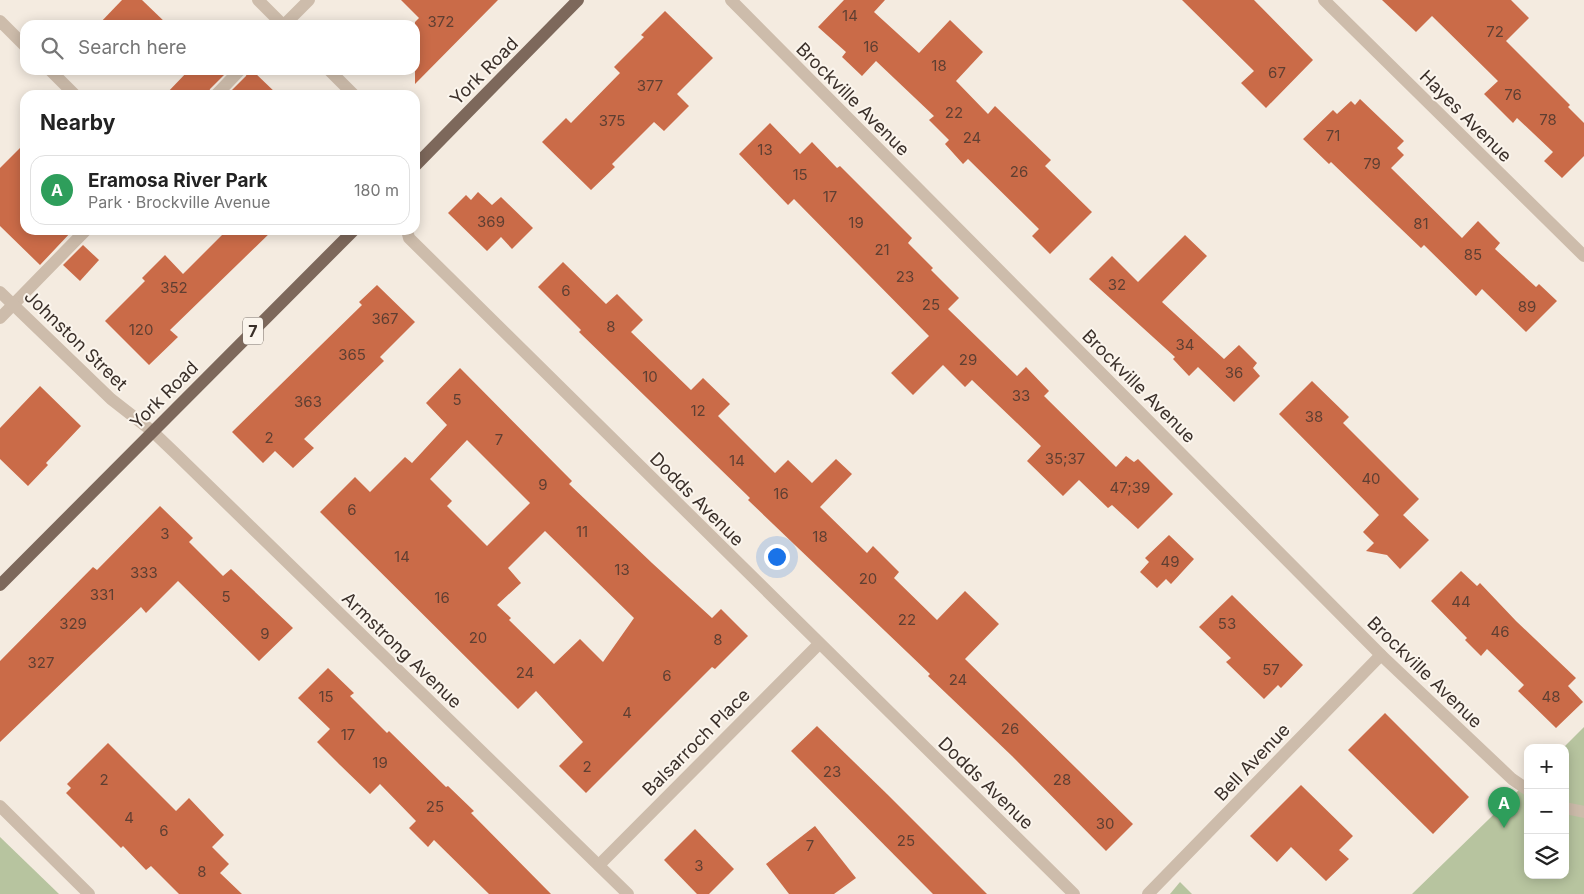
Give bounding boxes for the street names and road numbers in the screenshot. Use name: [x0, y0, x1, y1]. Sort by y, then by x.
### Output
street label: York Road: [446, 33, 522, 109]
street label: Brockville Avenue: [792, 38, 914, 160]
street label: Hayes Avenue: [1416, 66, 1516, 166]
street label: Johnston Street: [20, 286, 132, 394]
road number: 7: [243, 318, 263, 344]
street label: Brockville Avenue: [1078, 325, 1200, 447]
street label: York Road: [126, 357, 202, 433]
street label: Dodds Avenue: [646, 448, 748, 550]
street label: Armstrong Avenue: [338, 588, 466, 712]
street label: Brockville Avenue: [1363, 612, 1487, 732]
street label: Balsarroch Place: [638, 684, 754, 800]
street label: Bell Avenue: [1210, 719, 1294, 805]
street label: Dodds Avenue: [934, 733, 1038, 833]

